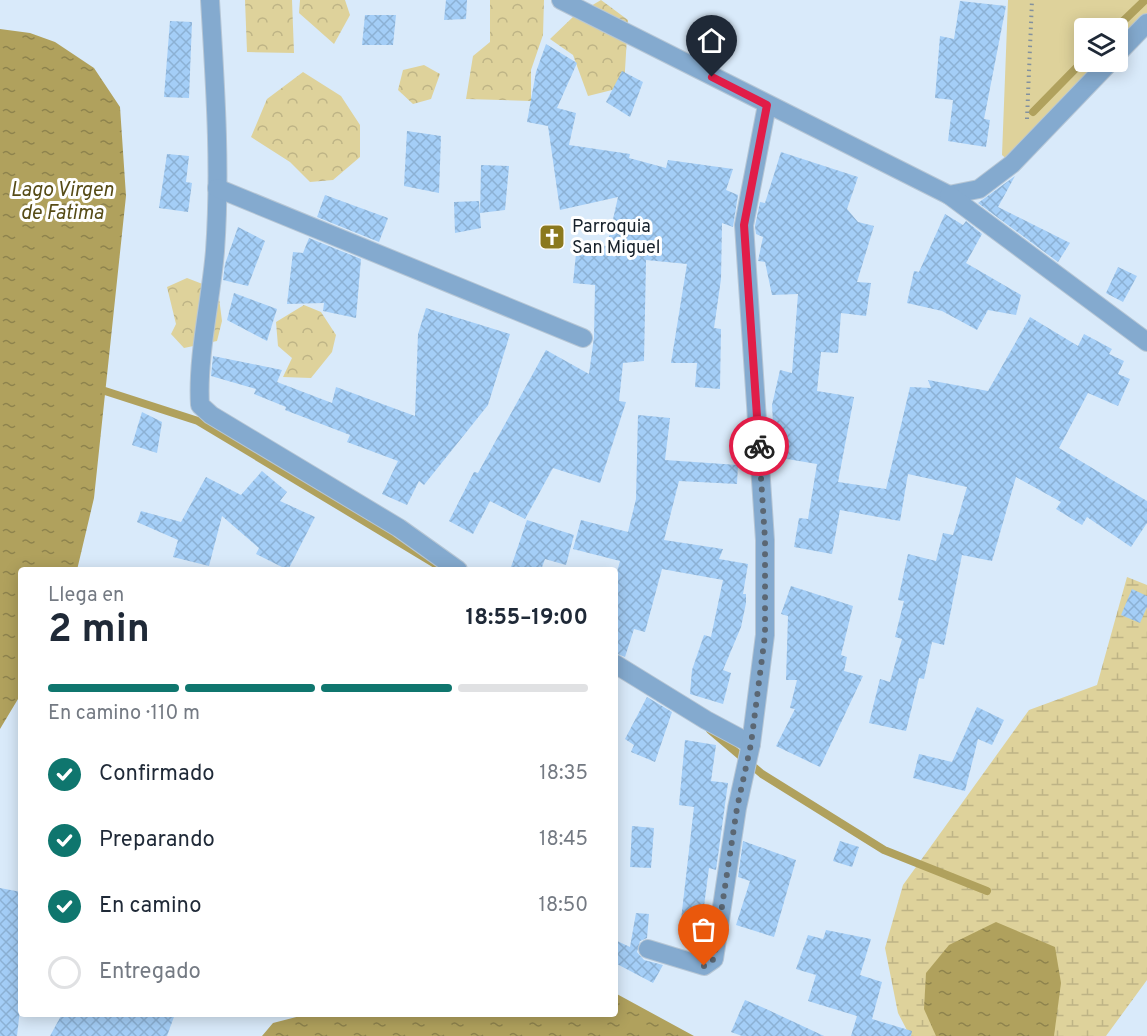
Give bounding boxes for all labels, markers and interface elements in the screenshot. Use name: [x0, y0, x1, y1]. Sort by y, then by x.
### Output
pin: [686, 15, 737, 77]
map controls: [1074, 18, 1128, 72]
button: layers: [1074, 18, 1128, 72]
icon: home: [695, 24, 728, 57]
water label: Lago Virgen de Fatima: [10, 178, 114, 227]
place label: Parroquia San Miguel: [572, 216, 660, 260]
church icon: Parroquia San Miguel: [537, 222, 567, 252]
courier: [729, 416, 789, 476]
icon: bike: [743, 430, 776, 463]
text: Llega en: [48, 583, 124, 609]
text: 18:55–19:00: [465, 605, 588, 632]
text: 2 min: [48, 607, 150, 656]
text: En camino · 110 m: [48, 701, 200, 727]
icon: check: [48, 758, 81, 791]
text: Confirmado: [99, 761, 215, 788]
text: 18:35: [539, 761, 588, 787]
icon: check: [48, 824, 81, 857]
text: Preparando: [99, 827, 215, 854]
text: 18:45: [539, 827, 588, 853]
icon: check: [48, 890, 81, 923]
text: En camino: [99, 893, 201, 920]
text: 18:50: [539, 893, 588, 919]
pin: [678, 904, 729, 966]
icon: bag: [687, 913, 720, 946]
text: Entregado: [99, 959, 201, 986]

